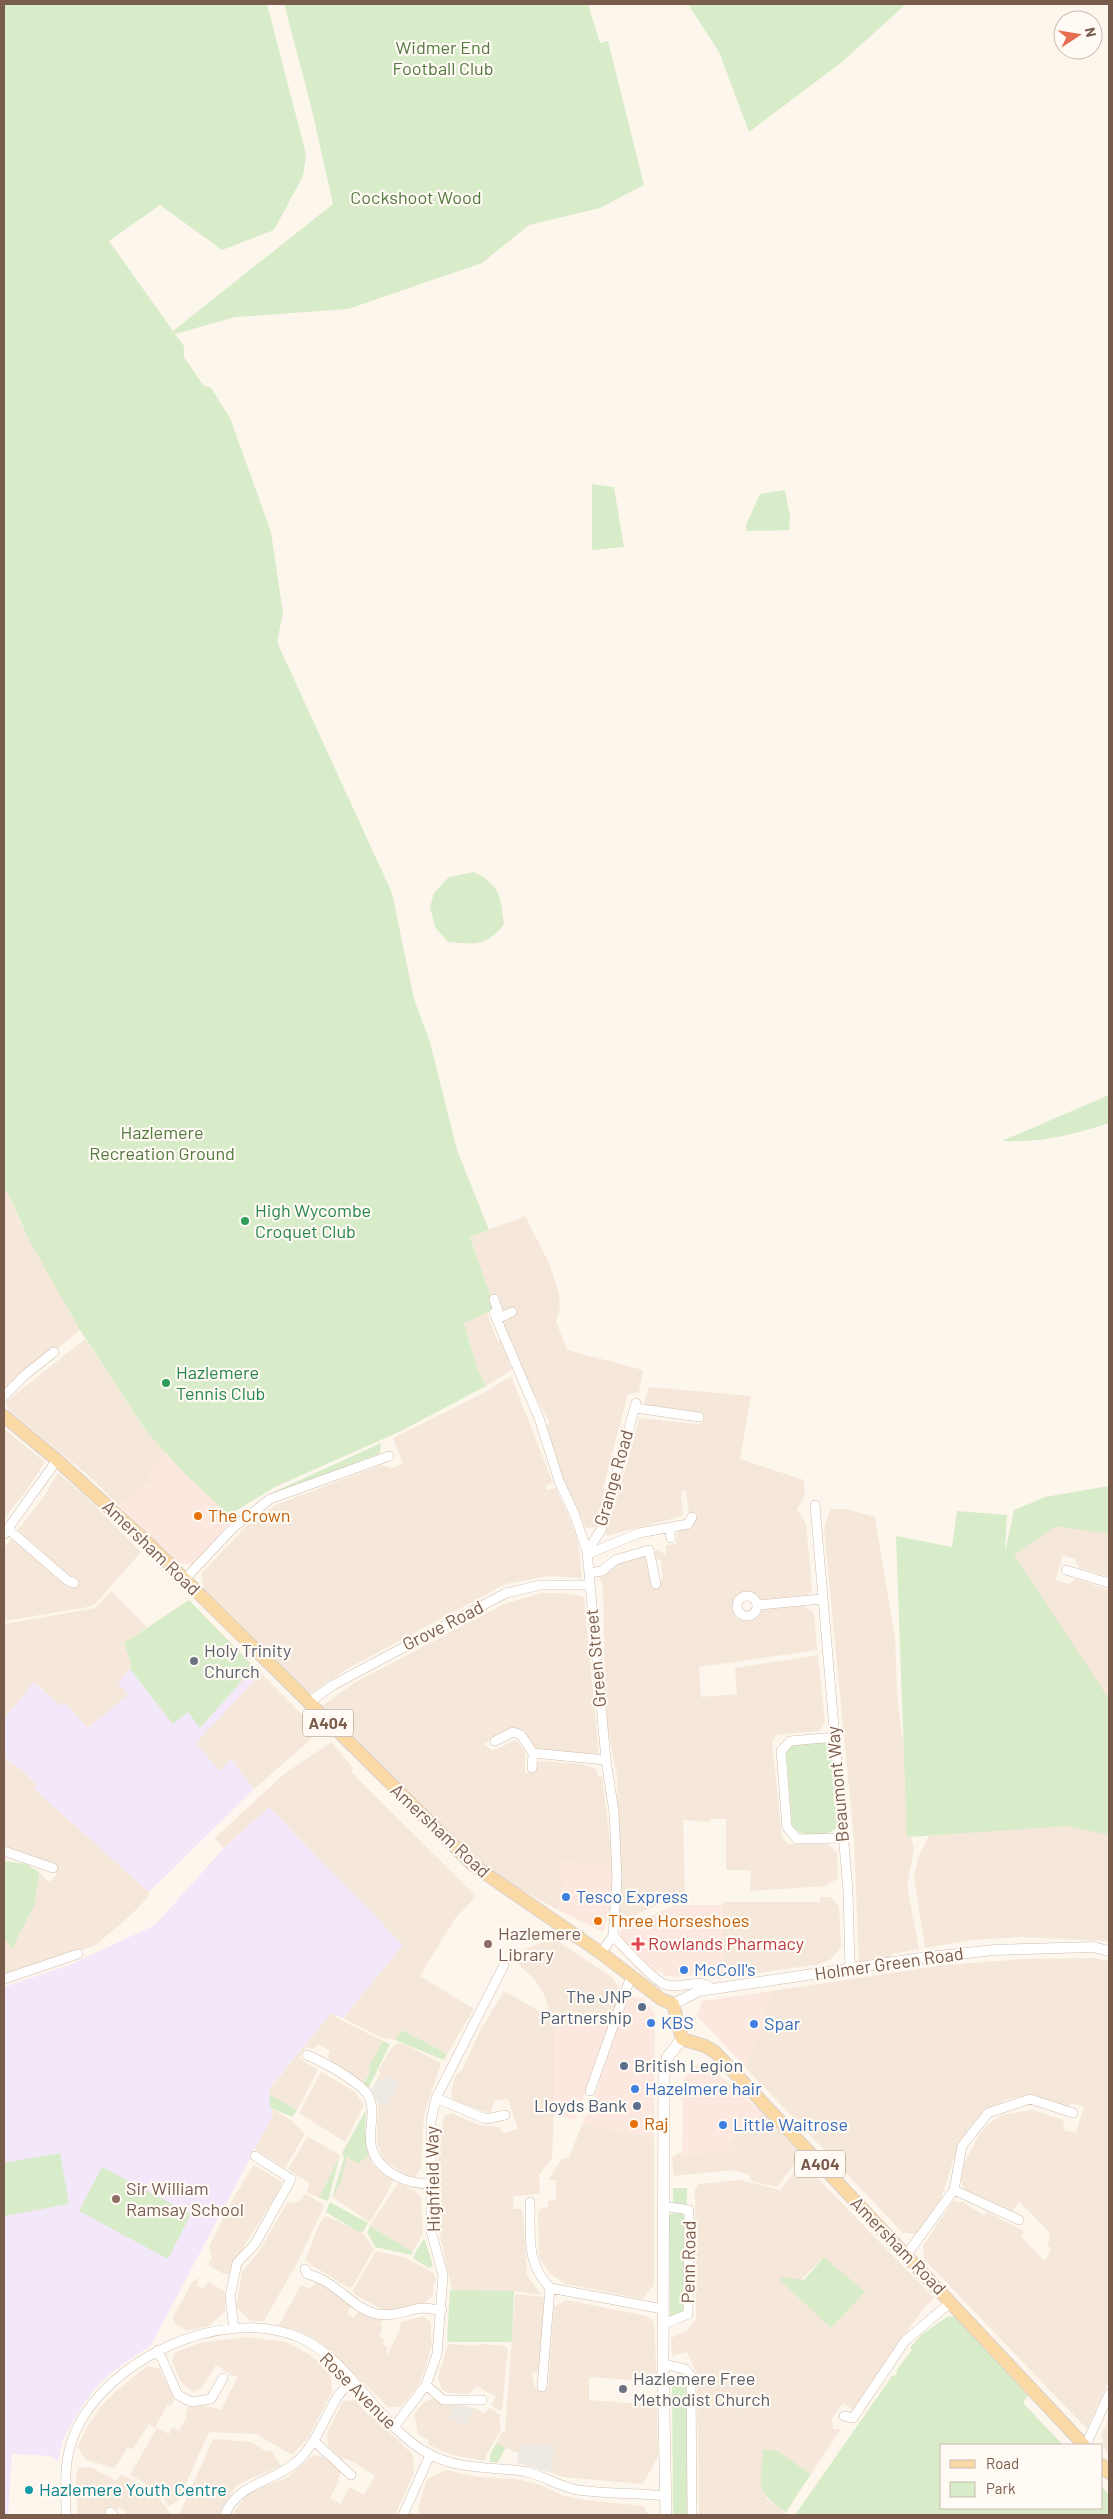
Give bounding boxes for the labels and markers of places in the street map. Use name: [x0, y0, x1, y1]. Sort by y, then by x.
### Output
place label: High Wycombe Croquet Club: [255, 1199, 371, 1242]
marker: High Wycombe Croquet Club: [239, 1215, 251, 1227]
place label: Hazlemere Tennis Club: [176, 1361, 265, 1404]
marker: Hazlemere Tennis Club: [160, 1377, 172, 1389]
place label: The Crown: [208, 1504, 291, 1526]
marker: The Crown: [192, 1510, 204, 1522]
place label: Holy Trinity Church: [204, 1639, 291, 1682]
marker: Holy Trinity Church: [188, 1655, 200, 1667]
place label: Tesco Express: [576, 1885, 688, 1907]
marker: Tesco Express: [560, 1891, 572, 1903]
place label: Three Horseshoes: [608, 1909, 750, 1931]
marker: Three Horseshoes: [592, 1915, 604, 1927]
place label: Hazlemere Library: [498, 1922, 581, 1965]
place label: Rowlands Pharmacy: [648, 1932, 804, 1954]
marker: Hazlemere Library: [482, 1938, 494, 1950]
marker: Rowlands Pharmacy: [632, 1938, 644, 1950]
place label: McColl's: [694, 1958, 756, 1980]
marker: McColl's: [678, 1964, 690, 1976]
place label: The JNP Partnership: [540, 1985, 632, 2028]
marker: The JNP Partnership: [636, 2001, 648, 2013]
place label: KBS: [661, 2011, 694, 2033]
place label: Spar: [764, 2012, 801, 2034]
marker: KBS: [645, 2017, 657, 2029]
marker: Spar: [748, 2018, 760, 2030]
place label: British Legion: [634, 2054, 743, 2076]
marker: British Legion: [618, 2060, 630, 2072]
place label: Hazelmere hair: [645, 2077, 762, 2099]
marker: Hazelmere hair: [629, 2083, 641, 2095]
place label: Lloyds Bank: [534, 2094, 627, 2116]
marker: Lloyds Bank: [631, 2100, 643, 2112]
place label: Raj: [644, 2112, 669, 2134]
place label: Little Waitrose: [733, 2113, 848, 2135]
marker: Raj: [628, 2118, 640, 2130]
marker: Little Waitrose: [717, 2119, 729, 2131]
place label: Sir William Ramsay School: [126, 2177, 244, 2220]
marker: Sir William Ramsay School: [110, 2193, 122, 2205]
place label: Hazlemere Free Methodist Church: [633, 2367, 770, 2410]
marker: Hazlemere Free Methodist Church: [617, 2383, 629, 2395]
place label: Hazlemere Youth Centre: [39, 2478, 227, 2500]
marker: Hazlemere Youth Centre: [23, 2484, 35, 2496]

